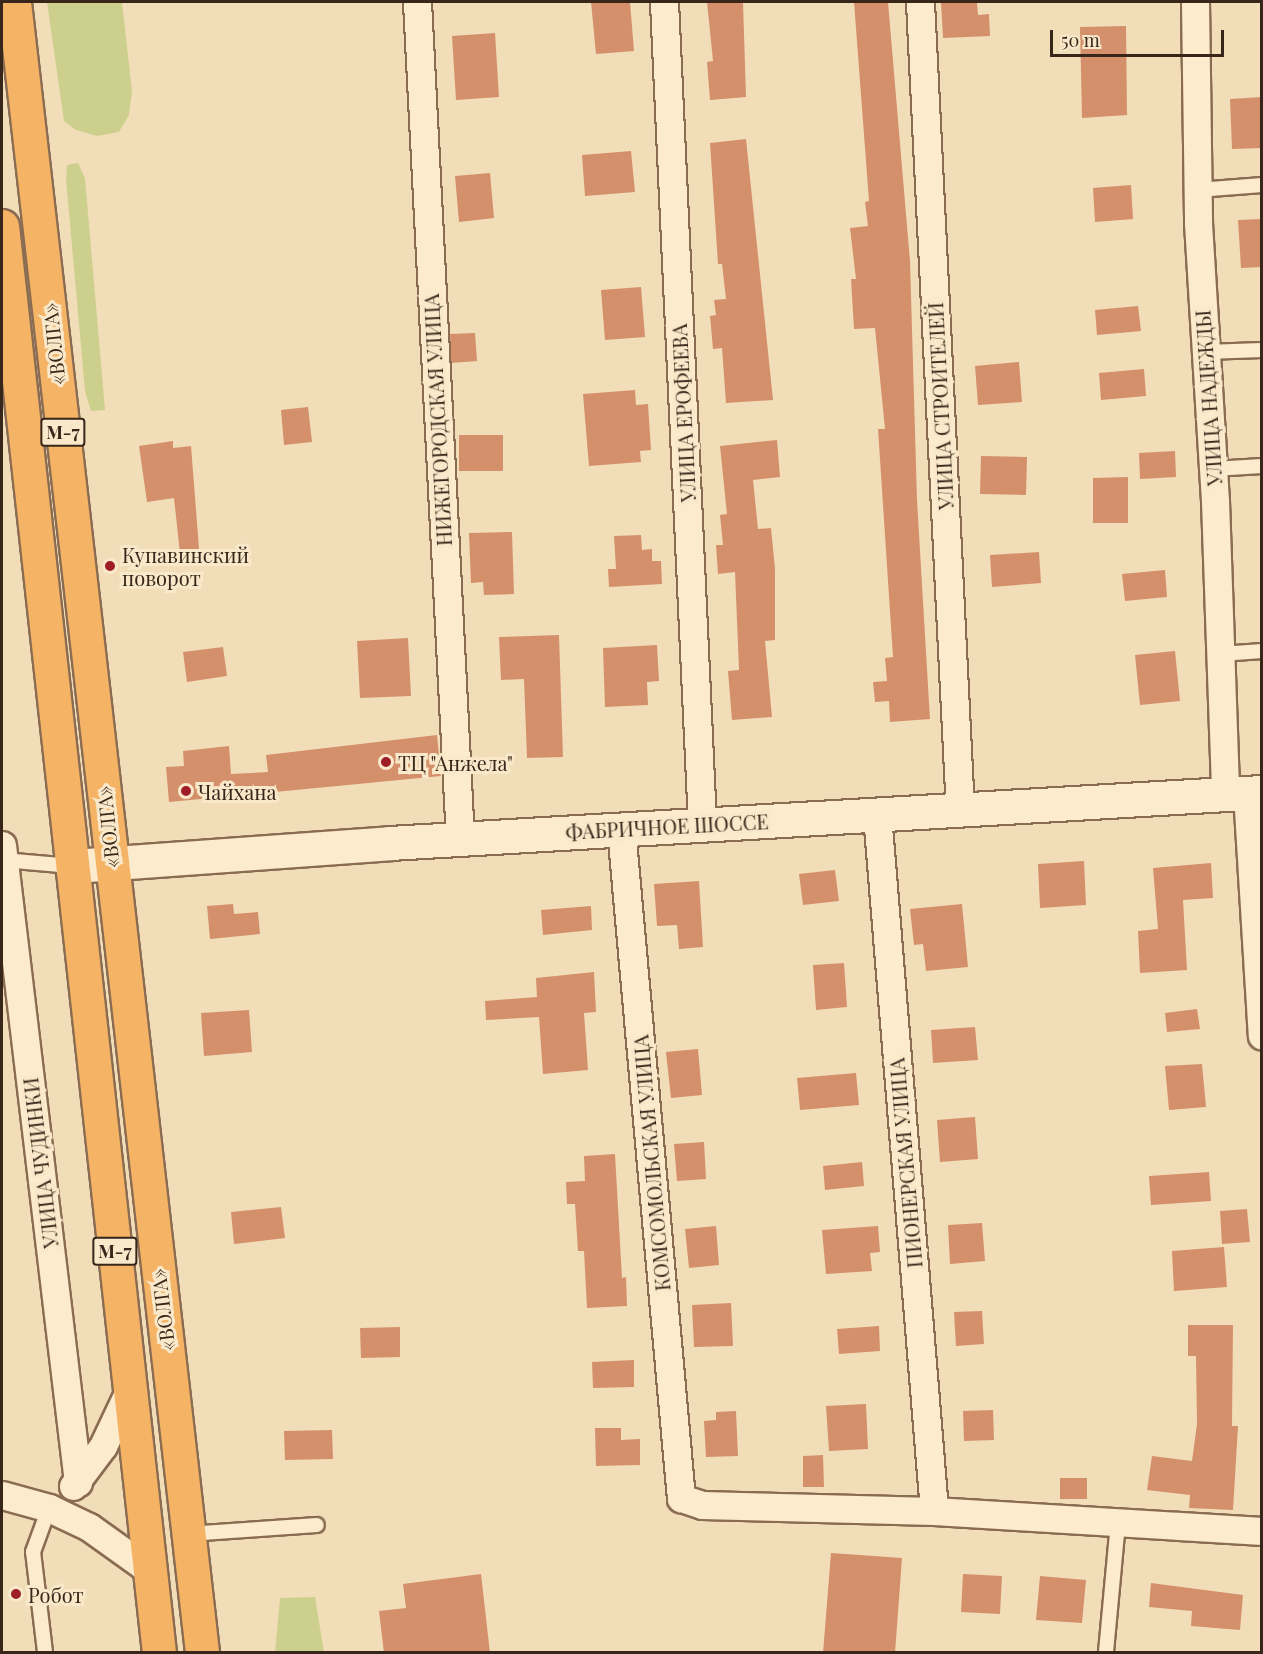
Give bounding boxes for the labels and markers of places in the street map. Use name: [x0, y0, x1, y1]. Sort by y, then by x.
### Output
place label: Купавинский поворот: [122, 542, 249, 589]
marker: Купавинский поворот: [103, 559, 117, 573]
place label: ТЦ "Анжела": [398, 750, 513, 774]
marker: ТЦ "Анжела": [379, 755, 393, 769]
place label: Чайхана: [198, 779, 276, 803]
marker: Чайхана: [179, 784, 193, 798]
place label: Робот: [28, 1582, 84, 1606]
marker: Робот: [9, 1587, 23, 1601]

